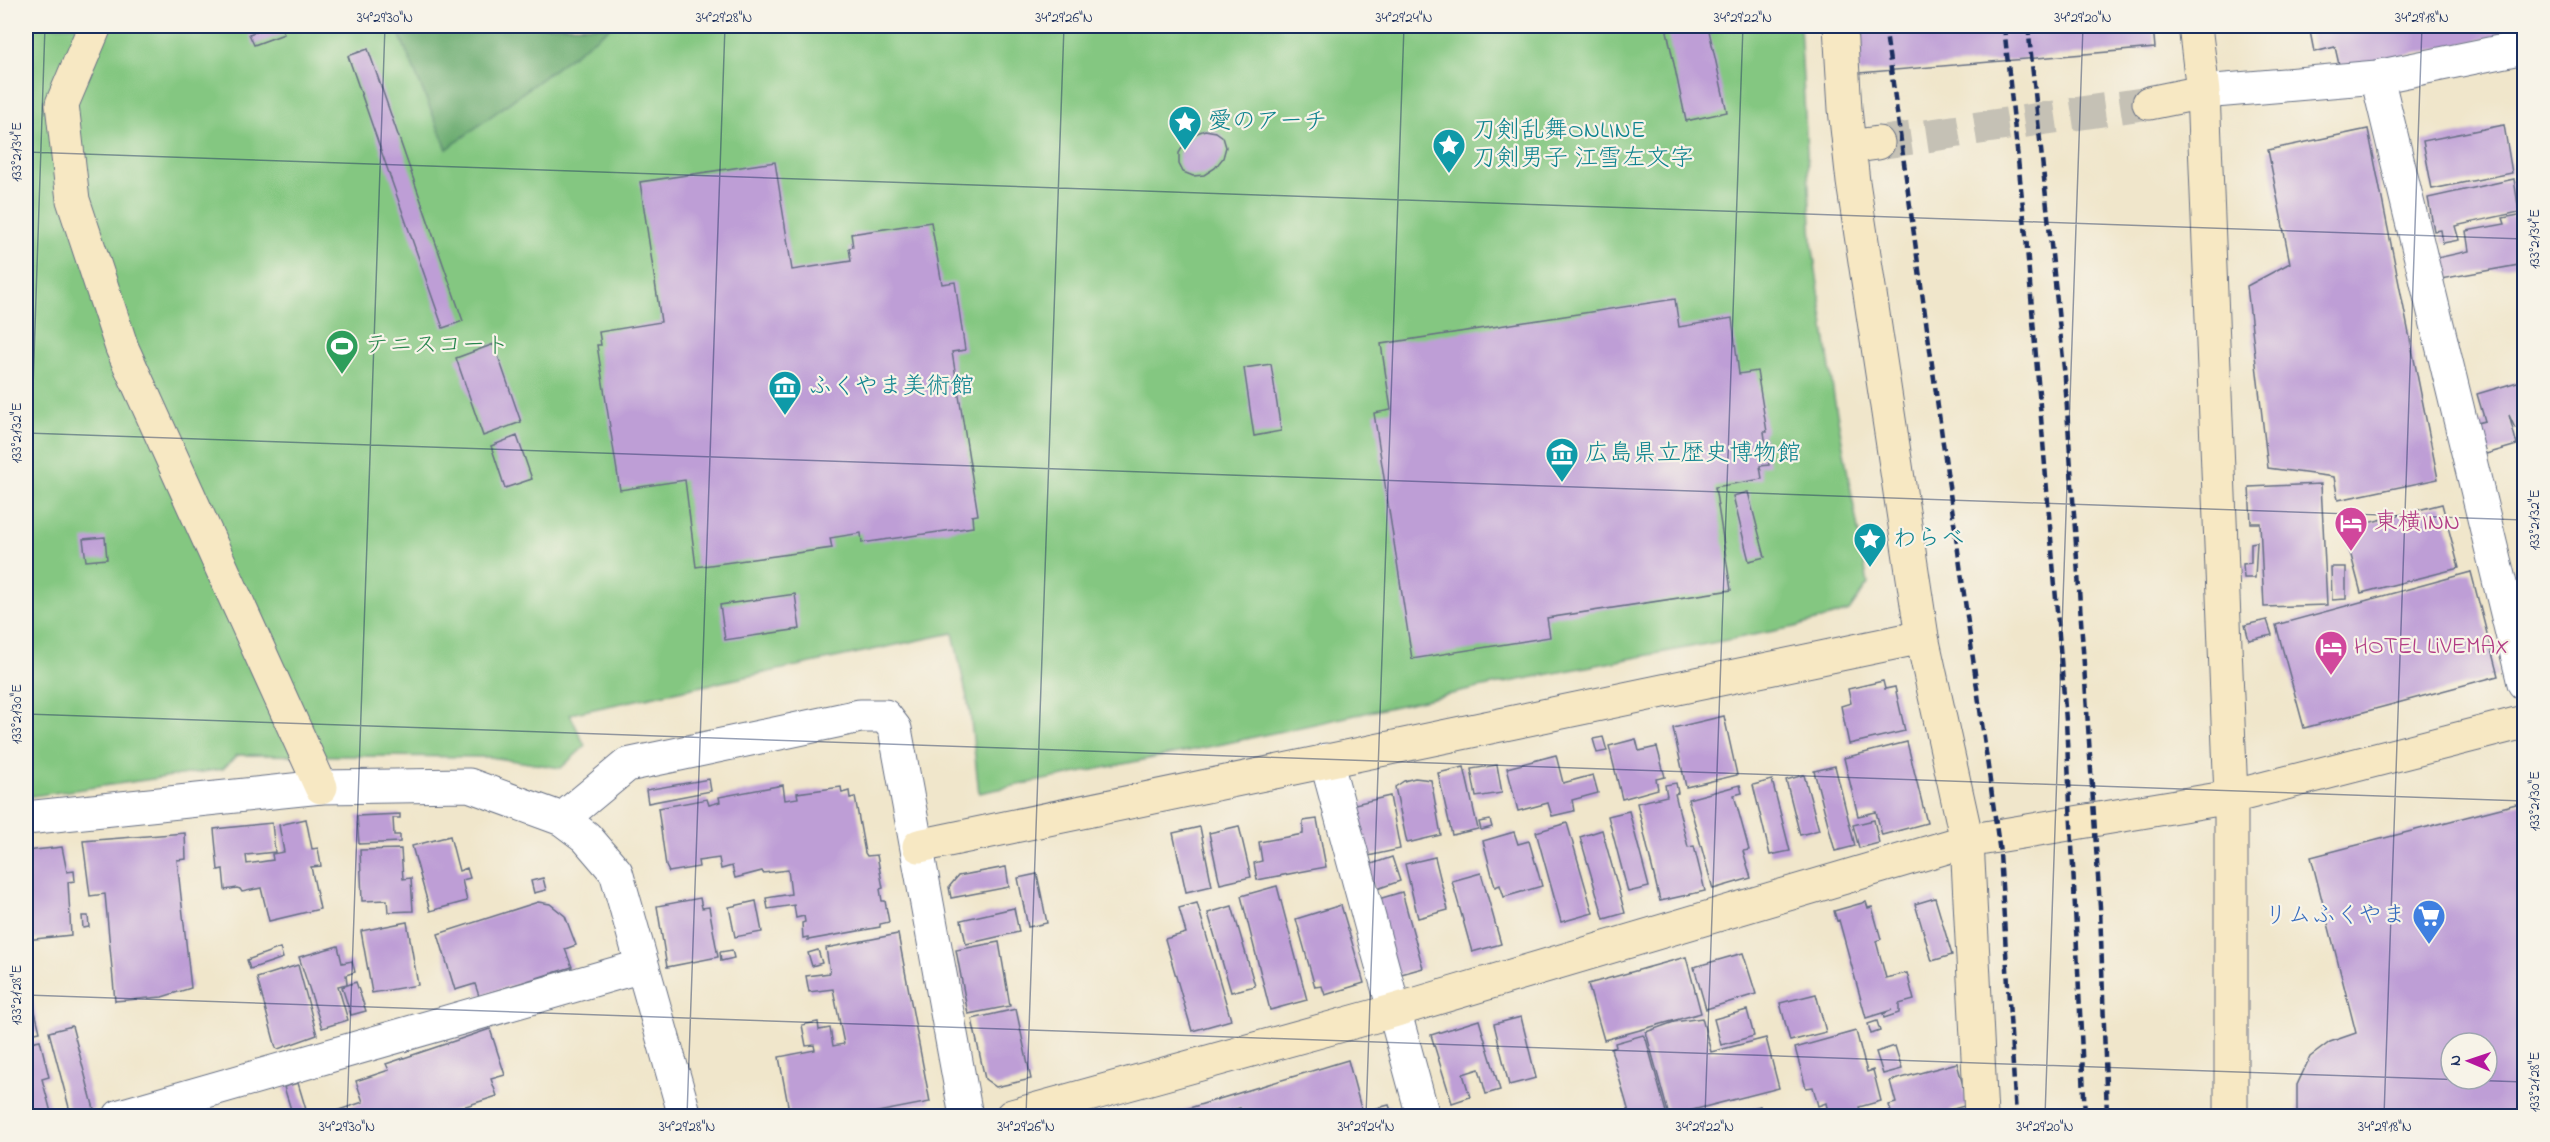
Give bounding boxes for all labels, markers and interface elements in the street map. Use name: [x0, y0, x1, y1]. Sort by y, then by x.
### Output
text: 34°29'30"N: [357, 7, 413, 29]
text: 34°29'28"N: [696, 7, 752, 29]
text: 34°29'26"N: [1035, 7, 1093, 29]
text: 34°29'24"N: [1375, 7, 1433, 29]
text: 34°29'22"N: [1714, 7, 1772, 29]
text: 34°29'20"N: [2054, 7, 2112, 29]
text: 34°29'18"N: [2395, 7, 2449, 29]
place icon: 愛のアーチ: [1167, 104, 1203, 151]
place label: 愛のアーチ: [1208, 105, 1327, 140]
place label: 刀剣乱舞ONLINE 刀剣男子 江雪左文字: [1472, 114, 1694, 177]
text: 133°21'34"E: [6, 122, 28, 182]
place icon: 刀剣乱舞ONLINE 刀剣男子 江雪左文字: [1431, 127, 1467, 174]
text: 133°21'34"E: [2524, 209, 2546, 269]
sports icon: テニスコート: [324, 328, 360, 375]
place label: テニスコート: [365, 329, 509, 364]
museum icon: ふくやま美術館: [767, 369, 803, 416]
place label: ふくやま美術館: [808, 370, 974, 405]
text: 133°21'32"E: [6, 402, 28, 464]
museum icon: 広島県立歴史博物館: [1544, 436, 1580, 483]
place label: 広島県立歴史博物館: [1585, 437, 1801, 472]
text: 133°21'32"E: [2524, 489, 2546, 551]
hotel icon: 東横INN: [2333, 505, 2369, 552]
place label: 東横INN: [2374, 506, 2460, 541]
place icon: わらべ: [1852, 521, 1888, 568]
place label: わらべ: [1893, 522, 1965, 557]
hotel icon: HOTEL LiVEMAX: [2313, 629, 2349, 676]
place label: HOTEL LiVEMAX: [2354, 630, 2509, 665]
text: 133°21'30"E: [6, 684, 28, 744]
text: 133°21'30"E: [2524, 771, 2546, 831]
supermarket icon: リムふくやま: [2411, 898, 2447, 945]
place label: リムふくやま: [2264, 899, 2406, 934]
text: 133°21'28"E: [6, 965, 28, 1025]
north arrow: [2439, 1031, 2499, 1091]
text: 133°21'28"E: [2524, 1052, 2546, 1112]
text: N: [2444, 1055, 2468, 1066]
text: 34°29'30"N: [319, 1116, 375, 1138]
text: 34°29'28"N: [659, 1116, 715, 1138]
text: 34°29'26"N: [997, 1116, 1055, 1138]
text: 34°29'24"N: [1337, 1116, 1395, 1138]
text: 34°29'22"N: [1676, 1116, 1734, 1138]
text: 34°29'20"N: [2016, 1116, 2074, 1138]
text: 34°29'18"N: [2358, 1116, 2412, 1138]

